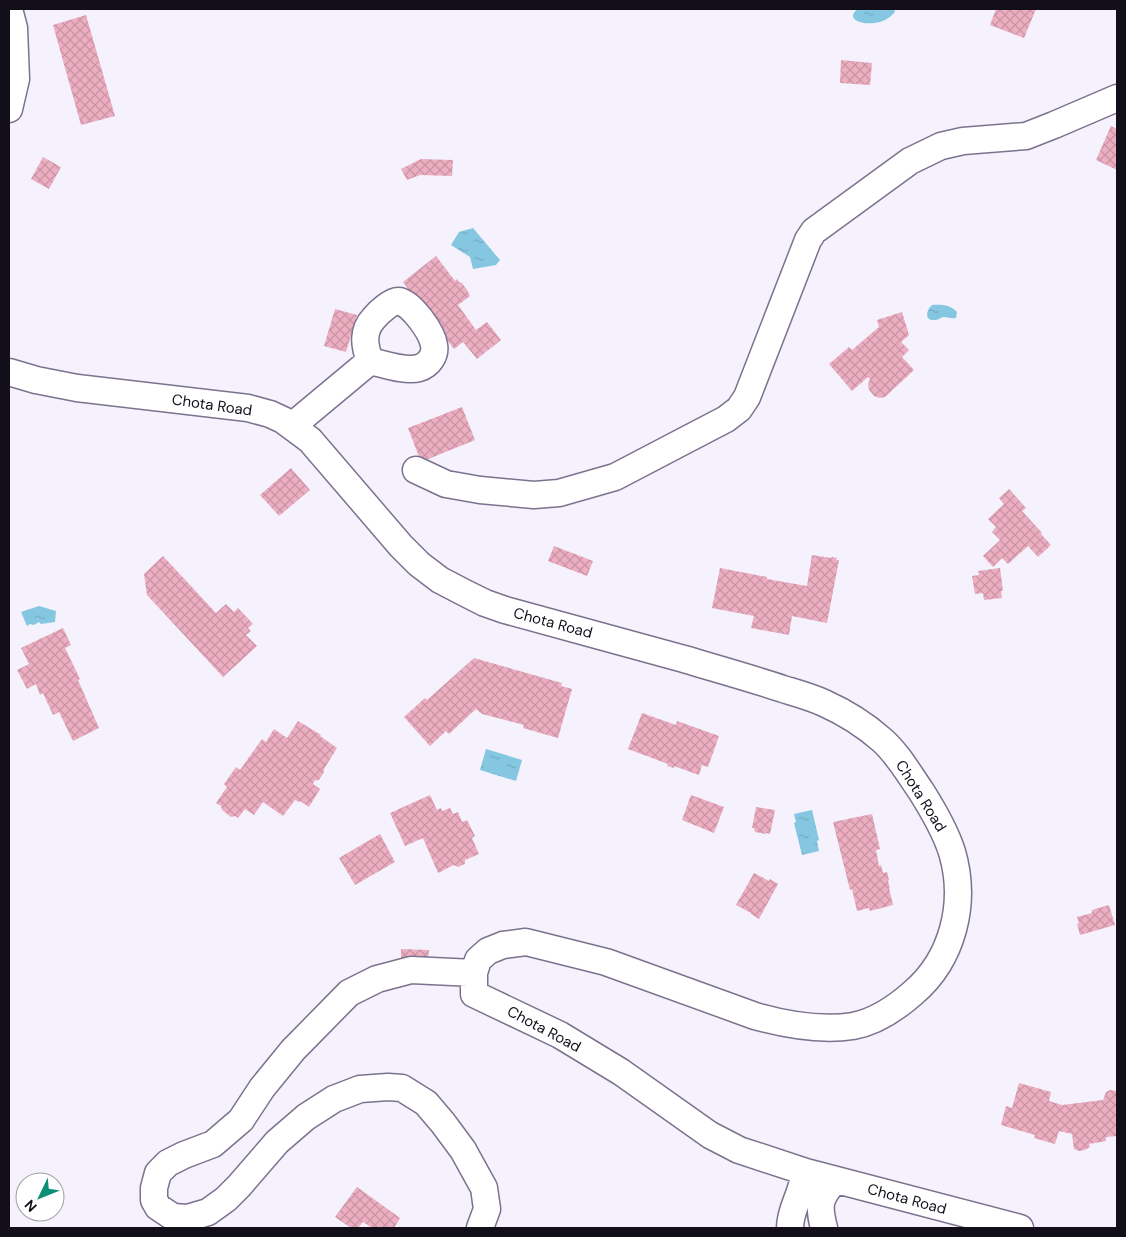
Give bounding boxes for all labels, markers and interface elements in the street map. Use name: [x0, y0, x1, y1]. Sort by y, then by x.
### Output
street label: Chota Road: [171, 389, 253, 421]
street label: Chota Road: [511, 603, 595, 643]
street label: Chota Road: [891, 756, 951, 836]
street label: Chota Road: [504, 1001, 584, 1057]
north arrow: [15, 1172, 65, 1222]
street label: Chota Road: [865, 1179, 949, 1219]
text: N: [20, 1196, 41, 1216]

